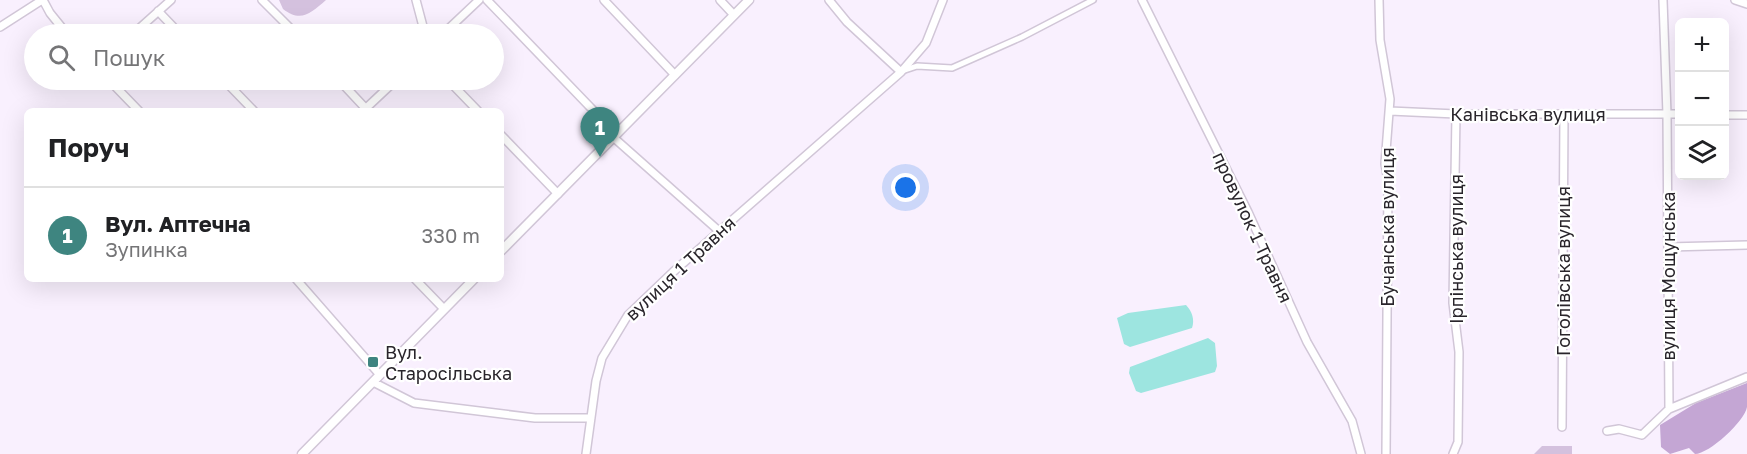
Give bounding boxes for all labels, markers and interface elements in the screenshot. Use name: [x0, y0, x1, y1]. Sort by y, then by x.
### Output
map controls: [1675, 18, 1729, 180]
button: +: [1675, 18, 1729, 72]
search box: [24, 24, 504, 90]
icon: search: [45, 41, 78, 74]
text: Пошук: [93, 44, 166, 71]
button: −: [1675, 72, 1729, 126]
street label: Канівська вулиця: [1450, 103, 1606, 125]
pin: 1: [580, 108, 620, 157]
button: layers: [1675, 126, 1729, 180]
text: Поруч: [48, 132, 129, 163]
street label: Бучанська вулиця: [1376, 147, 1398, 307]
street label: провулок 1 Травня: [1208, 148, 1298, 306]
your location: [891, 173, 920, 202]
street label: Ірпінська вулиця: [1445, 174, 1467, 324]
street label: Гоголівська вулиця: [1552, 186, 1574, 356]
street label: вулиця Мощунська: [1657, 191, 1679, 361]
text: Вул. Аптечна: [105, 210, 251, 237]
street label: вулиця 1 Травня: [620, 211, 740, 325]
text: 1: [62, 223, 73, 247]
text: 330 m: [422, 223, 480, 247]
text: Зупинка: [105, 237, 188, 261]
place label: Вул. Старосільська: [385, 341, 512, 384]
marker: Вул. Старосільська: [366, 355, 380, 369]

